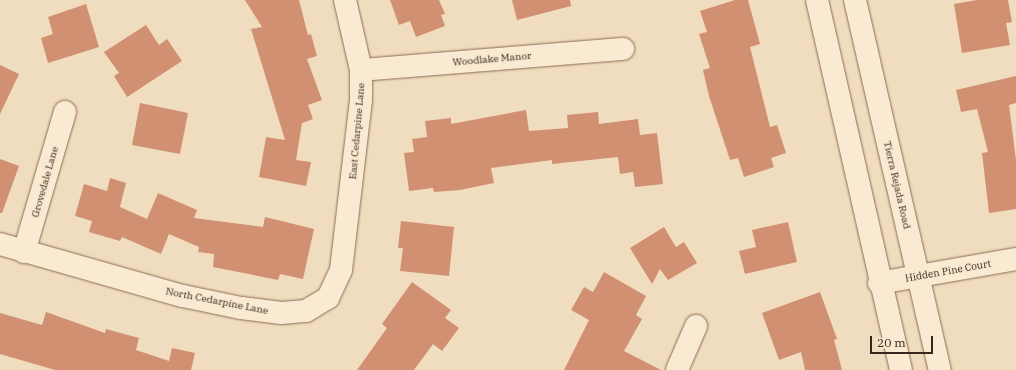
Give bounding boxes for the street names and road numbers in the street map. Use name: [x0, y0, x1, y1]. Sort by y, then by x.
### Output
street label: Woodlake Manor: [452, 50, 532, 68]
street label: East Cedarpine Lane: [347, 82, 367, 180]
street label: Tierra Rejada Road: [881, 140, 913, 230]
street label: Grovedale Lane: [29, 145, 61, 219]
street label: Hidden Pine Court: [904, 258, 992, 284]
street label: North Cedarpine Lane: [165, 285, 269, 317]

